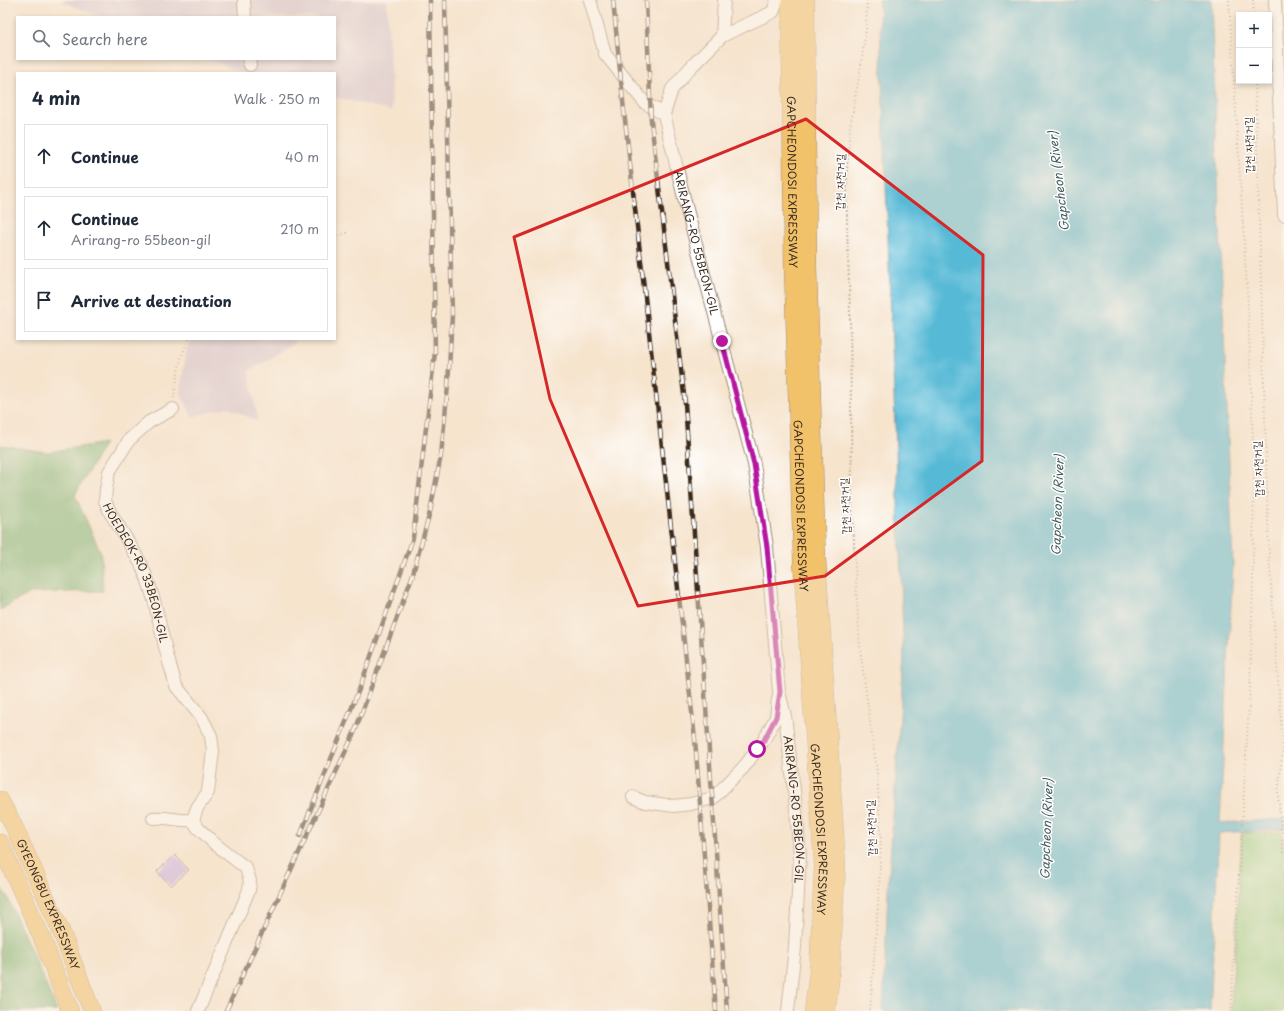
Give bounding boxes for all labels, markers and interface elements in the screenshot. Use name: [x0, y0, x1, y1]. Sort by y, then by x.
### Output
map controls: [1236, 12, 1272, 84]
button: +: [1236, 12, 1272, 48]
search box: [16, 16, 336, 60]
icon: search: [30, 27, 52, 49]
text: Search here: [62, 27, 148, 50]
button: −: [1236, 48, 1272, 84]
text: 4 min: [32, 85, 80, 111]
text: Walk · 250 m: [234, 89, 320, 108]
street label: GAPCHEONDOSI EXPRESSWAY: [783, 96, 802, 268]
street label: 갑천 자전거길: [1240, 116, 1257, 173]
water label: Gapcheon (River): [1043, 129, 1073, 232]
icon: ahead: [33, 145, 55, 167]
text: Continue: [71, 145, 139, 168]
text: 40 m: [285, 147, 319, 166]
street label: 갑천 자전거길: [831, 153, 848, 210]
street label: ARIRANG-RO 55BEON-GIL: [670, 169, 724, 317]
text: Continue: [71, 207, 139, 230]
icon: ahead: [33, 217, 55, 239]
text: 210 m: [280, 219, 319, 238]
text: Arirang-ro 55beon-gil: [71, 230, 211, 249]
icon: arrive: [33, 289, 55, 311]
text: Arrive at destination: [71, 289, 232, 312]
route end: [713, 332, 731, 350]
street label: GAPCHEONDOSI EXPRESSWAY: [790, 420, 813, 592]
street label: 갑천 자전거길: [1248, 440, 1267, 498]
water label: Gapcheon (River): [1046, 453, 1068, 556]
street label: 갑천 자전거길: [835, 477, 854, 535]
street label: HOEDEOK-RO 33BEON-GIL: [99, 500, 173, 645]
street label: ARIRANG-RO 55BEON-GIL: [779, 734, 809, 885]
route start: [748, 740, 766, 758]
street label: GAPCHEONDOSI EXPRESSWAY: [807, 743, 832, 916]
water label: Gapcheon (River): [1035, 777, 1057, 880]
street label: 갑천 자전거길: [861, 799, 880, 857]
street label: GYEONGBU EXPRESSWAY: [13, 836, 84, 972]

